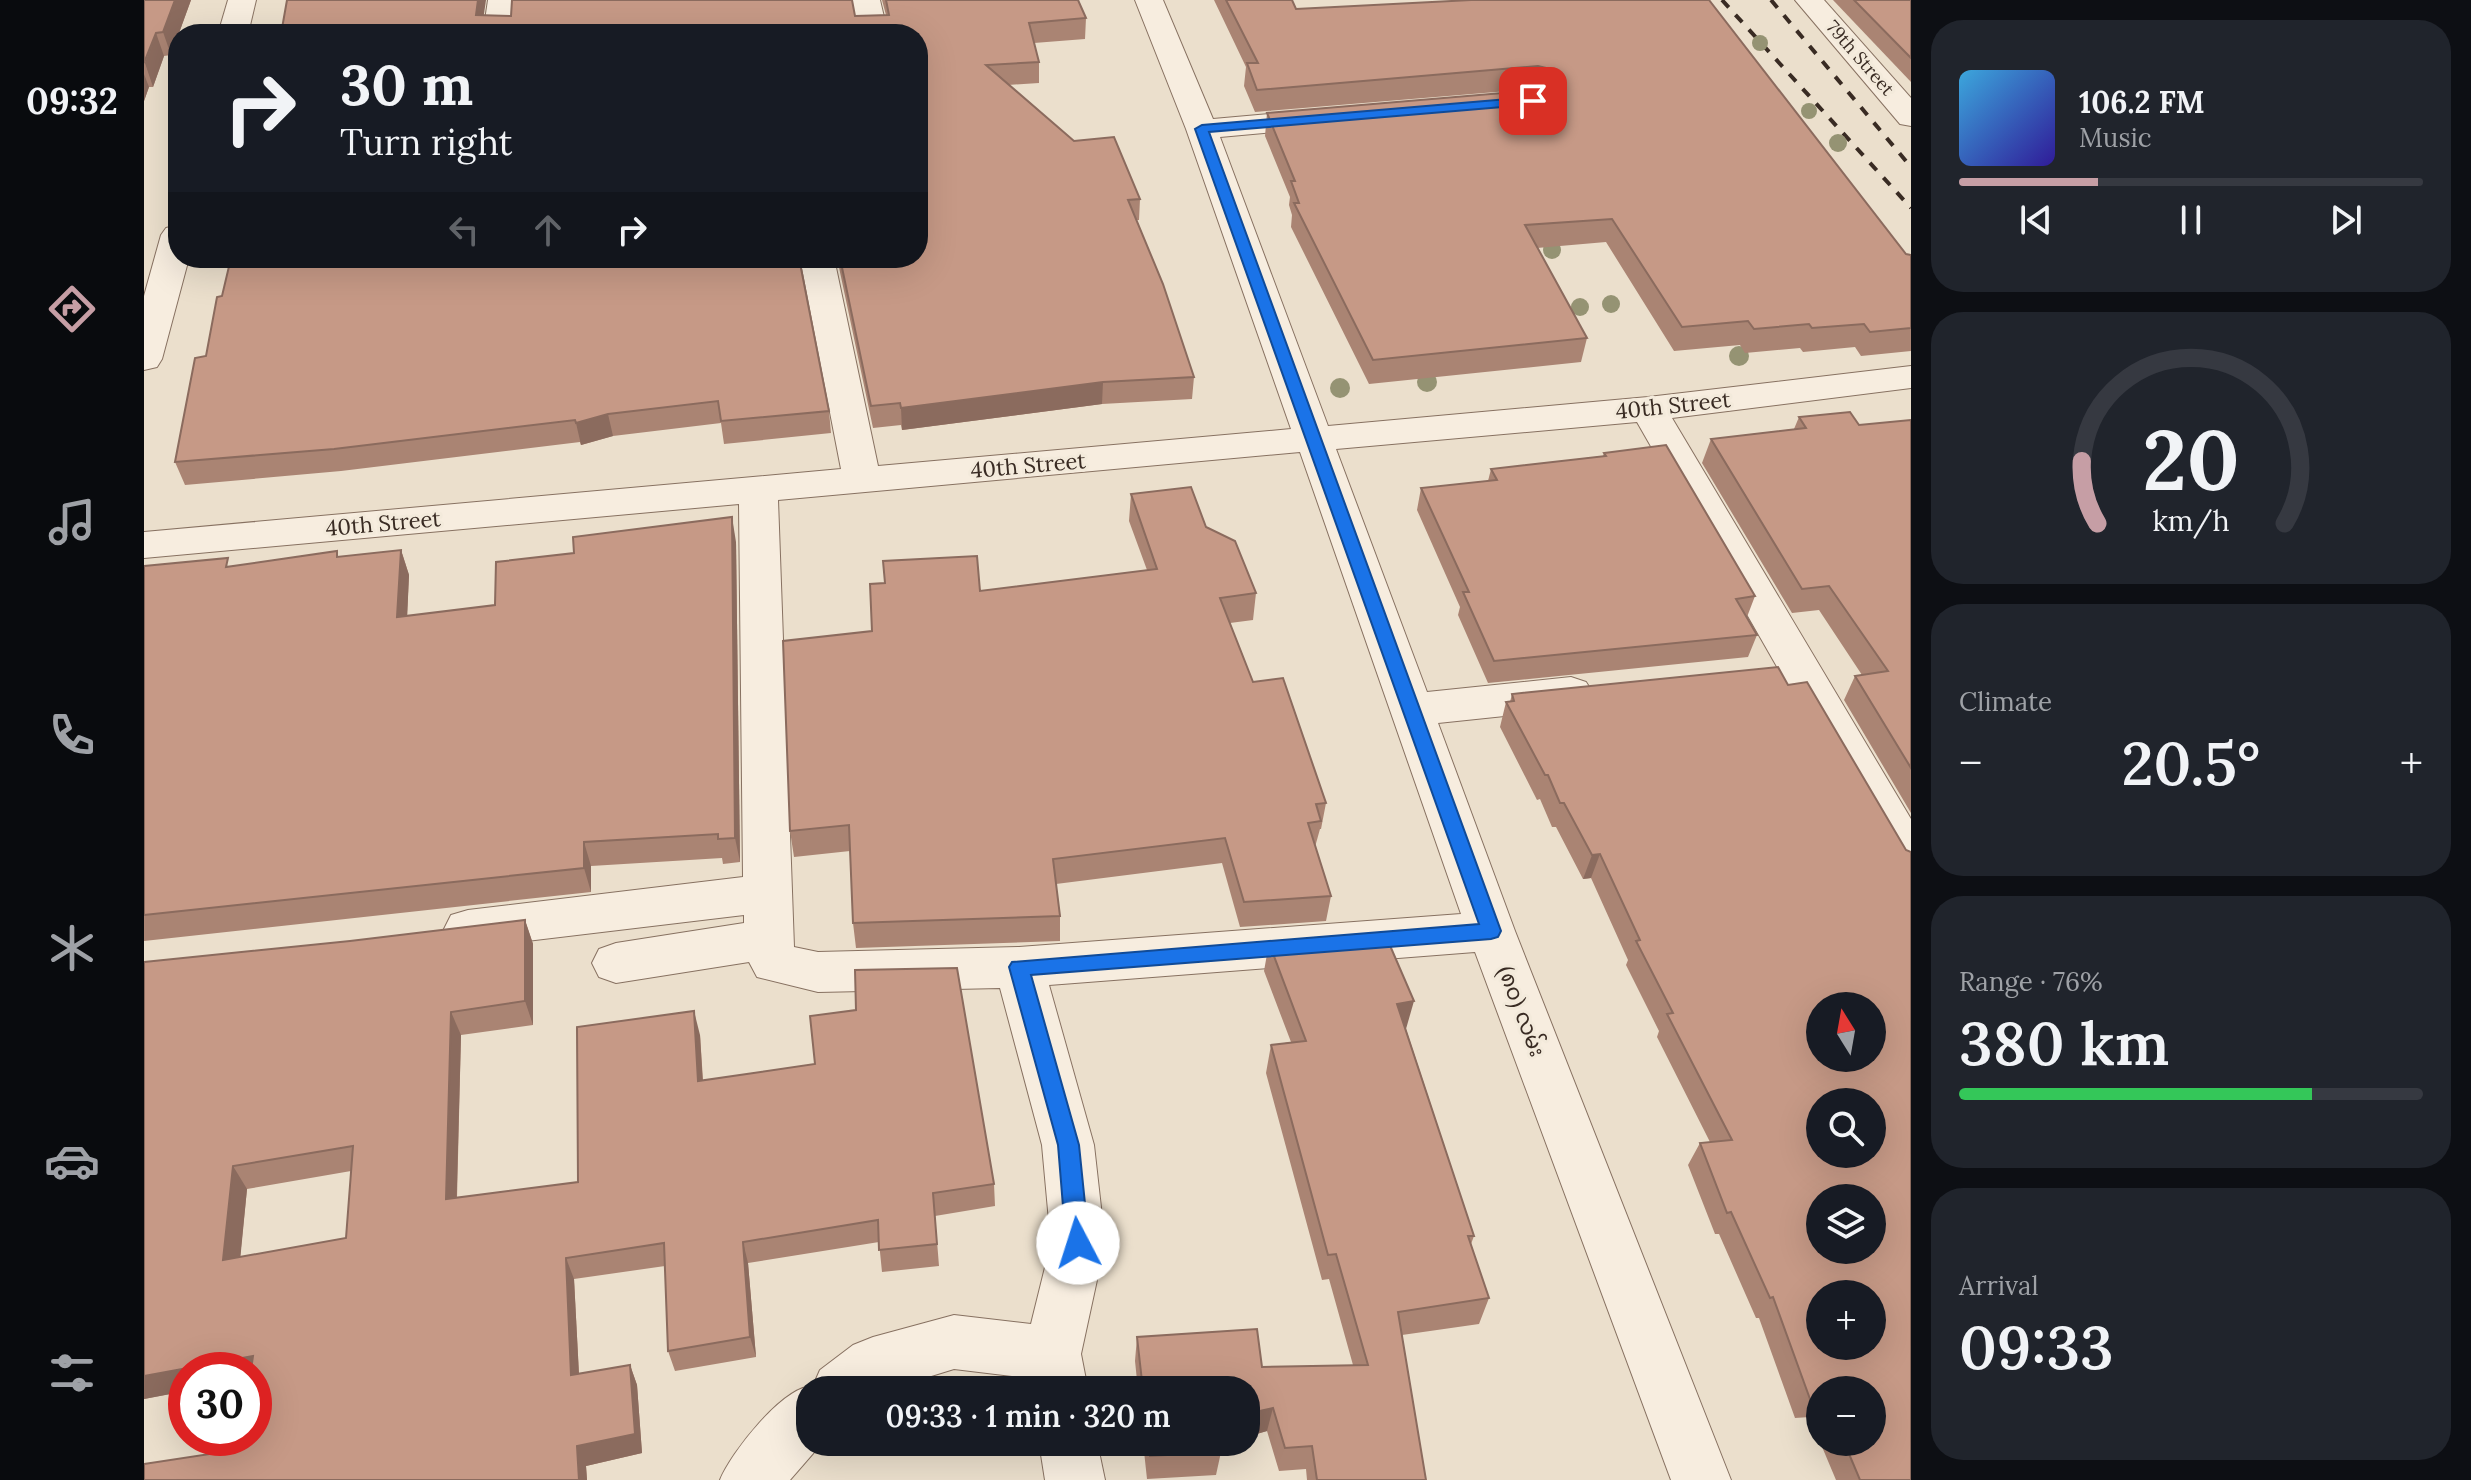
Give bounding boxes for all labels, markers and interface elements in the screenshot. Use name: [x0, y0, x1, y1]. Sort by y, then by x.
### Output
street label: 79th Street: [1821, 15, 1899, 100]
text: 30 m: [340, 49, 473, 120]
icon: right: [208, 56, 312, 160]
pin: [1499, 67, 1567, 135]
text: 09:32: [26, 78, 118, 124]
icon: arrive: [1511, 79, 1555, 123]
text: 106.2 FM: [2079, 83, 2205, 121]
text: Turn right: [340, 119, 513, 165]
text: Music: [2079, 121, 2152, 154]
icon: previous: [2014, 198, 2058, 242]
icon: pause: [2169, 198, 2213, 242]
icon: next: [2324, 198, 2368, 242]
icon: left: [442, 208, 486, 252]
icon: ahead: [526, 208, 570, 252]
icon: right: [610, 208, 654, 252]
icon: directions: [44, 281, 100, 337]
street label: 40th Street: [1614, 385, 1732, 425]
text: 20: [2142, 406, 2240, 513]
street label: 40th Street: [969, 446, 1087, 484]
icon: music: [44, 494, 100, 550]
text: km/h: [2152, 502, 2230, 539]
street label: 40th Street: [324, 504, 442, 542]
text: Climate: [1959, 685, 2052, 718]
icon: phone: [44, 707, 100, 763]
text: 20.5°: [2121, 725, 2261, 801]
text: −: [1959, 735, 1982, 791]
text: +: [2400, 735, 2423, 791]
icon: climate: [44, 920, 100, 976]
street label: (၈၀) လမ်း: [1492, 961, 1553, 1060]
text: Range · 76%: [1959, 965, 2103, 998]
north arrow: [1806, 992, 1886, 1072]
map controls: [1806, 992, 1886, 1456]
text: 380 km: [1959, 1005, 2169, 1081]
button: search: [1806, 1088, 1886, 1168]
icon: car: [44, 1133, 100, 1189]
button: layers: [1806, 1184, 1886, 1264]
position arrow: [1036, 1201, 1120, 1285]
text: Arrival: [1959, 1269, 2038, 1302]
button: +: [1806, 1280, 1886, 1360]
text: 09:33: [1959, 1309, 2114, 1385]
icon: filters: [44, 1345, 100, 1401]
speed limit sign: 30: [168, 1352, 272, 1456]
button: −: [1806, 1376, 1886, 1456]
text: 09:33 · 1 min · 320 m: [886, 1397, 1171, 1435]

